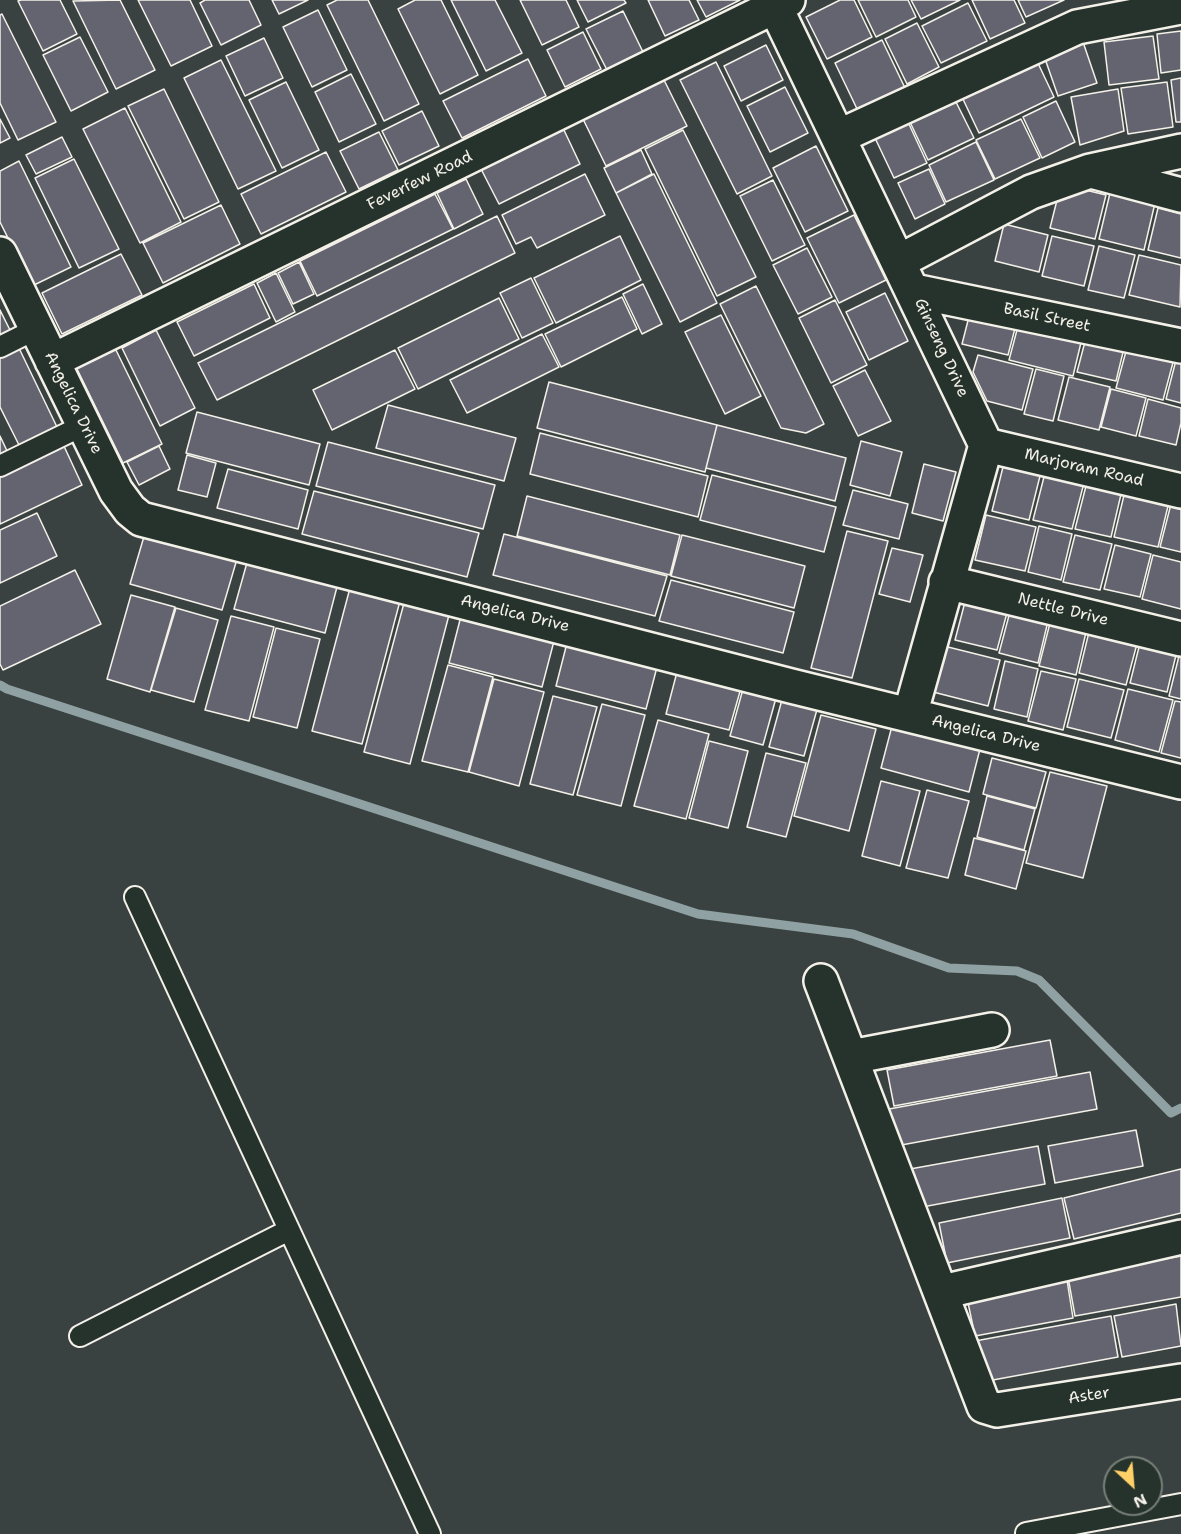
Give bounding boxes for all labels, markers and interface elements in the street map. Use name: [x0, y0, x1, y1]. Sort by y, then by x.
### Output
street label: Feverfew Road: [364, 147, 476, 215]
street label: Ginseng Drive: [910, 296, 972, 400]
street label: Basil Street: [1002, 299, 1092, 337]
street label: Angelica Drive: [40, 349, 106, 457]
street label: Marjoram Road: [1022, 445, 1146, 491]
street label: Nettle Drive: [1016, 589, 1110, 631]
street label: Angelica Drive: [459, 591, 571, 637]
street label: Angelica Drive: [930, 711, 1042, 757]
street label: Aster: [1067, 1383, 1111, 1409]
north arrow: [1103, 1456, 1163, 1516]
text: N: [1130, 1489, 1151, 1513]

